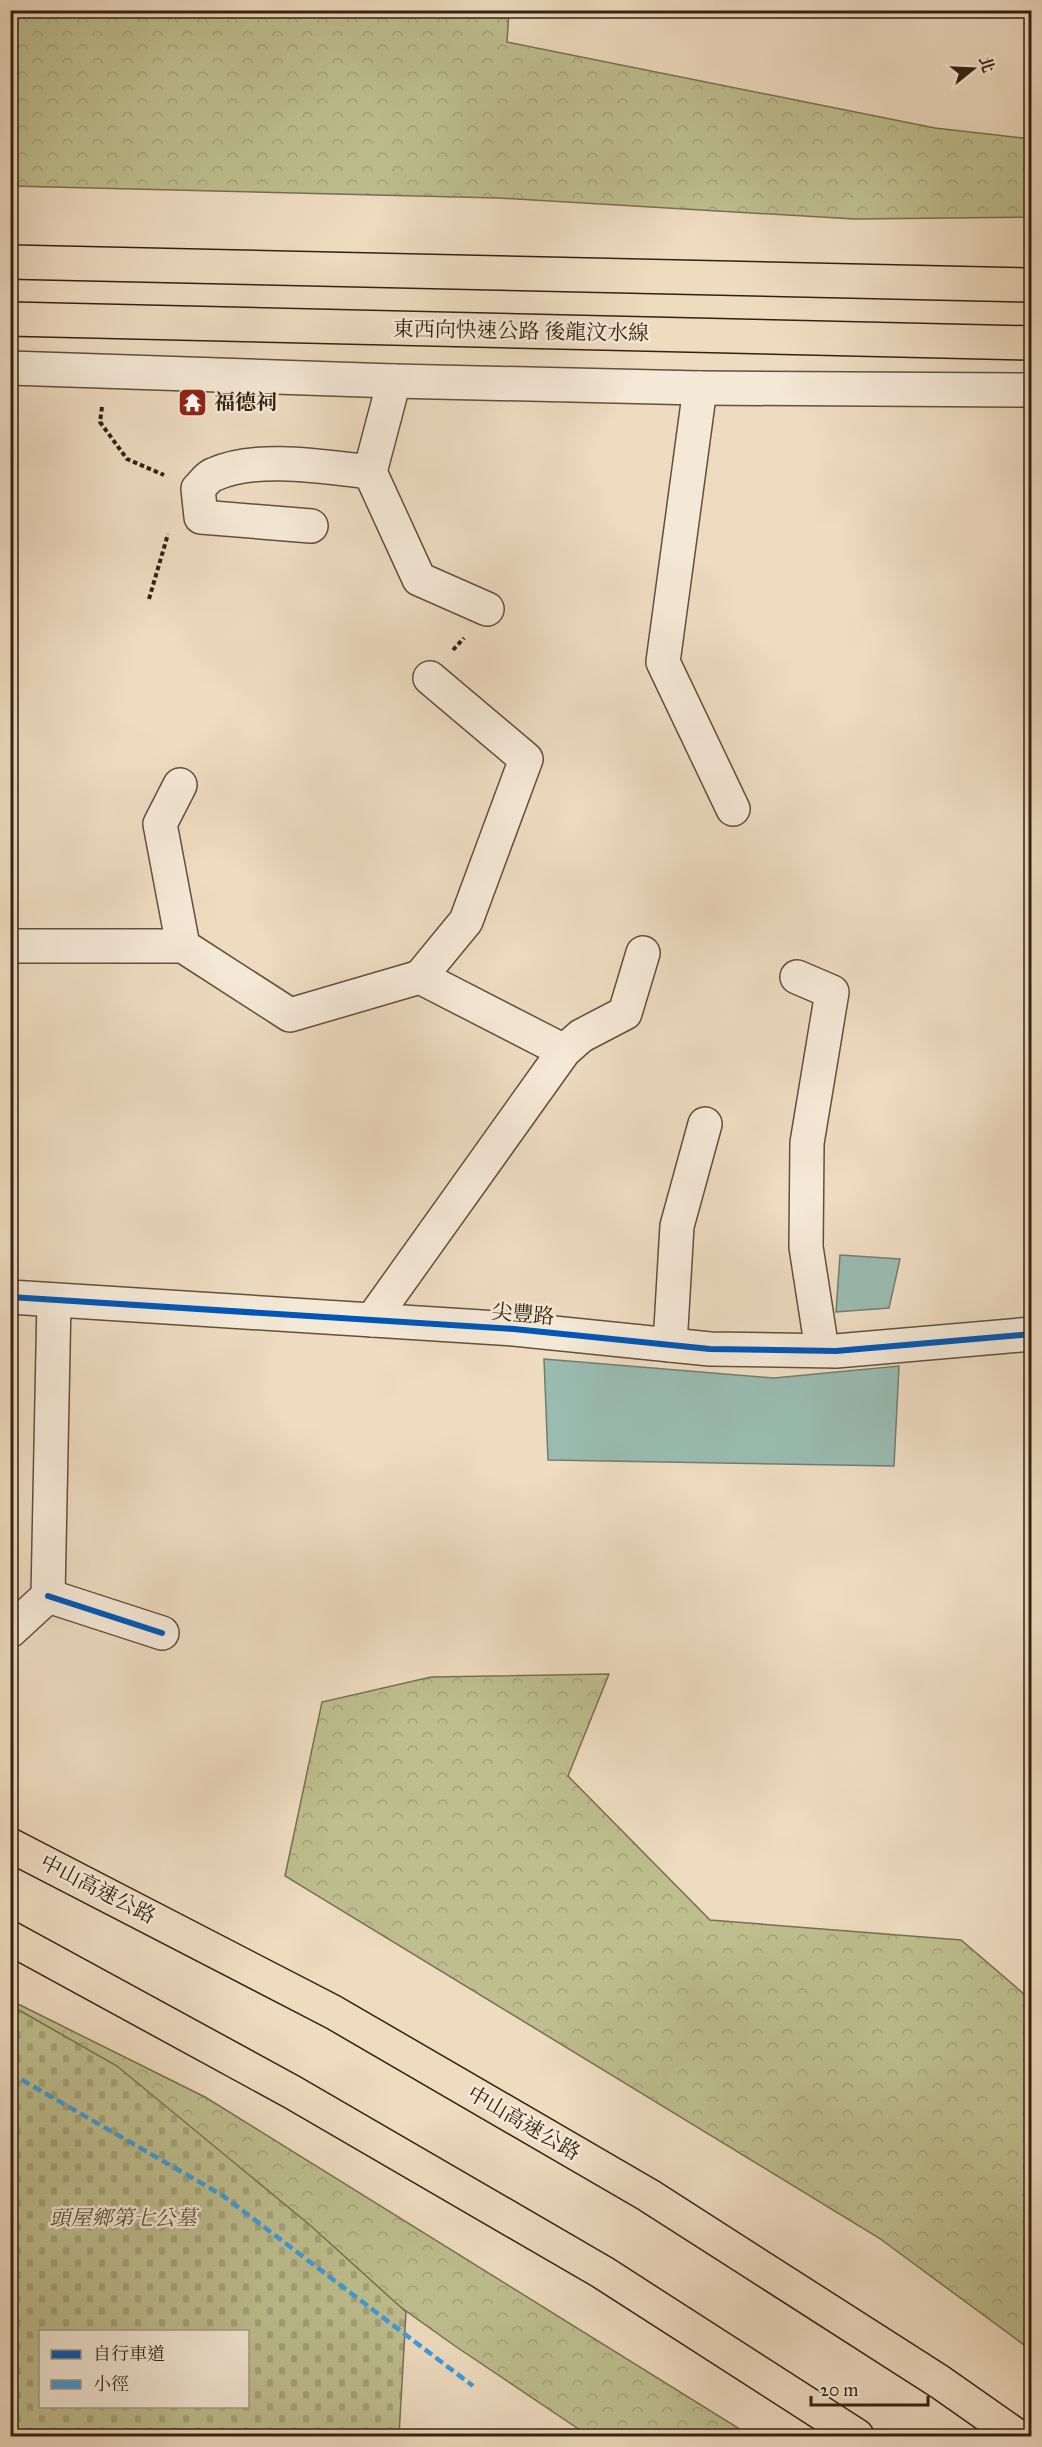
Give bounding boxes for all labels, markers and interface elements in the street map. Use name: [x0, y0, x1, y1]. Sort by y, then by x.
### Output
north arrow: [943, 39, 1003, 99]
text: 北: [975, 54, 998, 75]
street label: 東西向快速公路 後龍汶水線: [393, 316, 649, 346]
temple icon: 福德祠: [177, 386, 209, 418]
place label: 福德祠: [214, 389, 277, 415]
street label: 尖豐路: [490, 1298, 556, 1330]
street label: 中山高速公路: [36, 1849, 160, 1929]
street label: 中山高速公路: [463, 2080, 585, 2166]
park label: 頭屋鄉第七公墓: [50, 2205, 199, 2231]
legend: [39, 2330, 249, 2408]
text: 自行車道: [93, 2343, 165, 2365]
scale bar: [811, 2369, 928, 2407]
text: 小徑: [93, 2373, 129, 2395]
text: 20 m: [820, 2379, 858, 2401]

